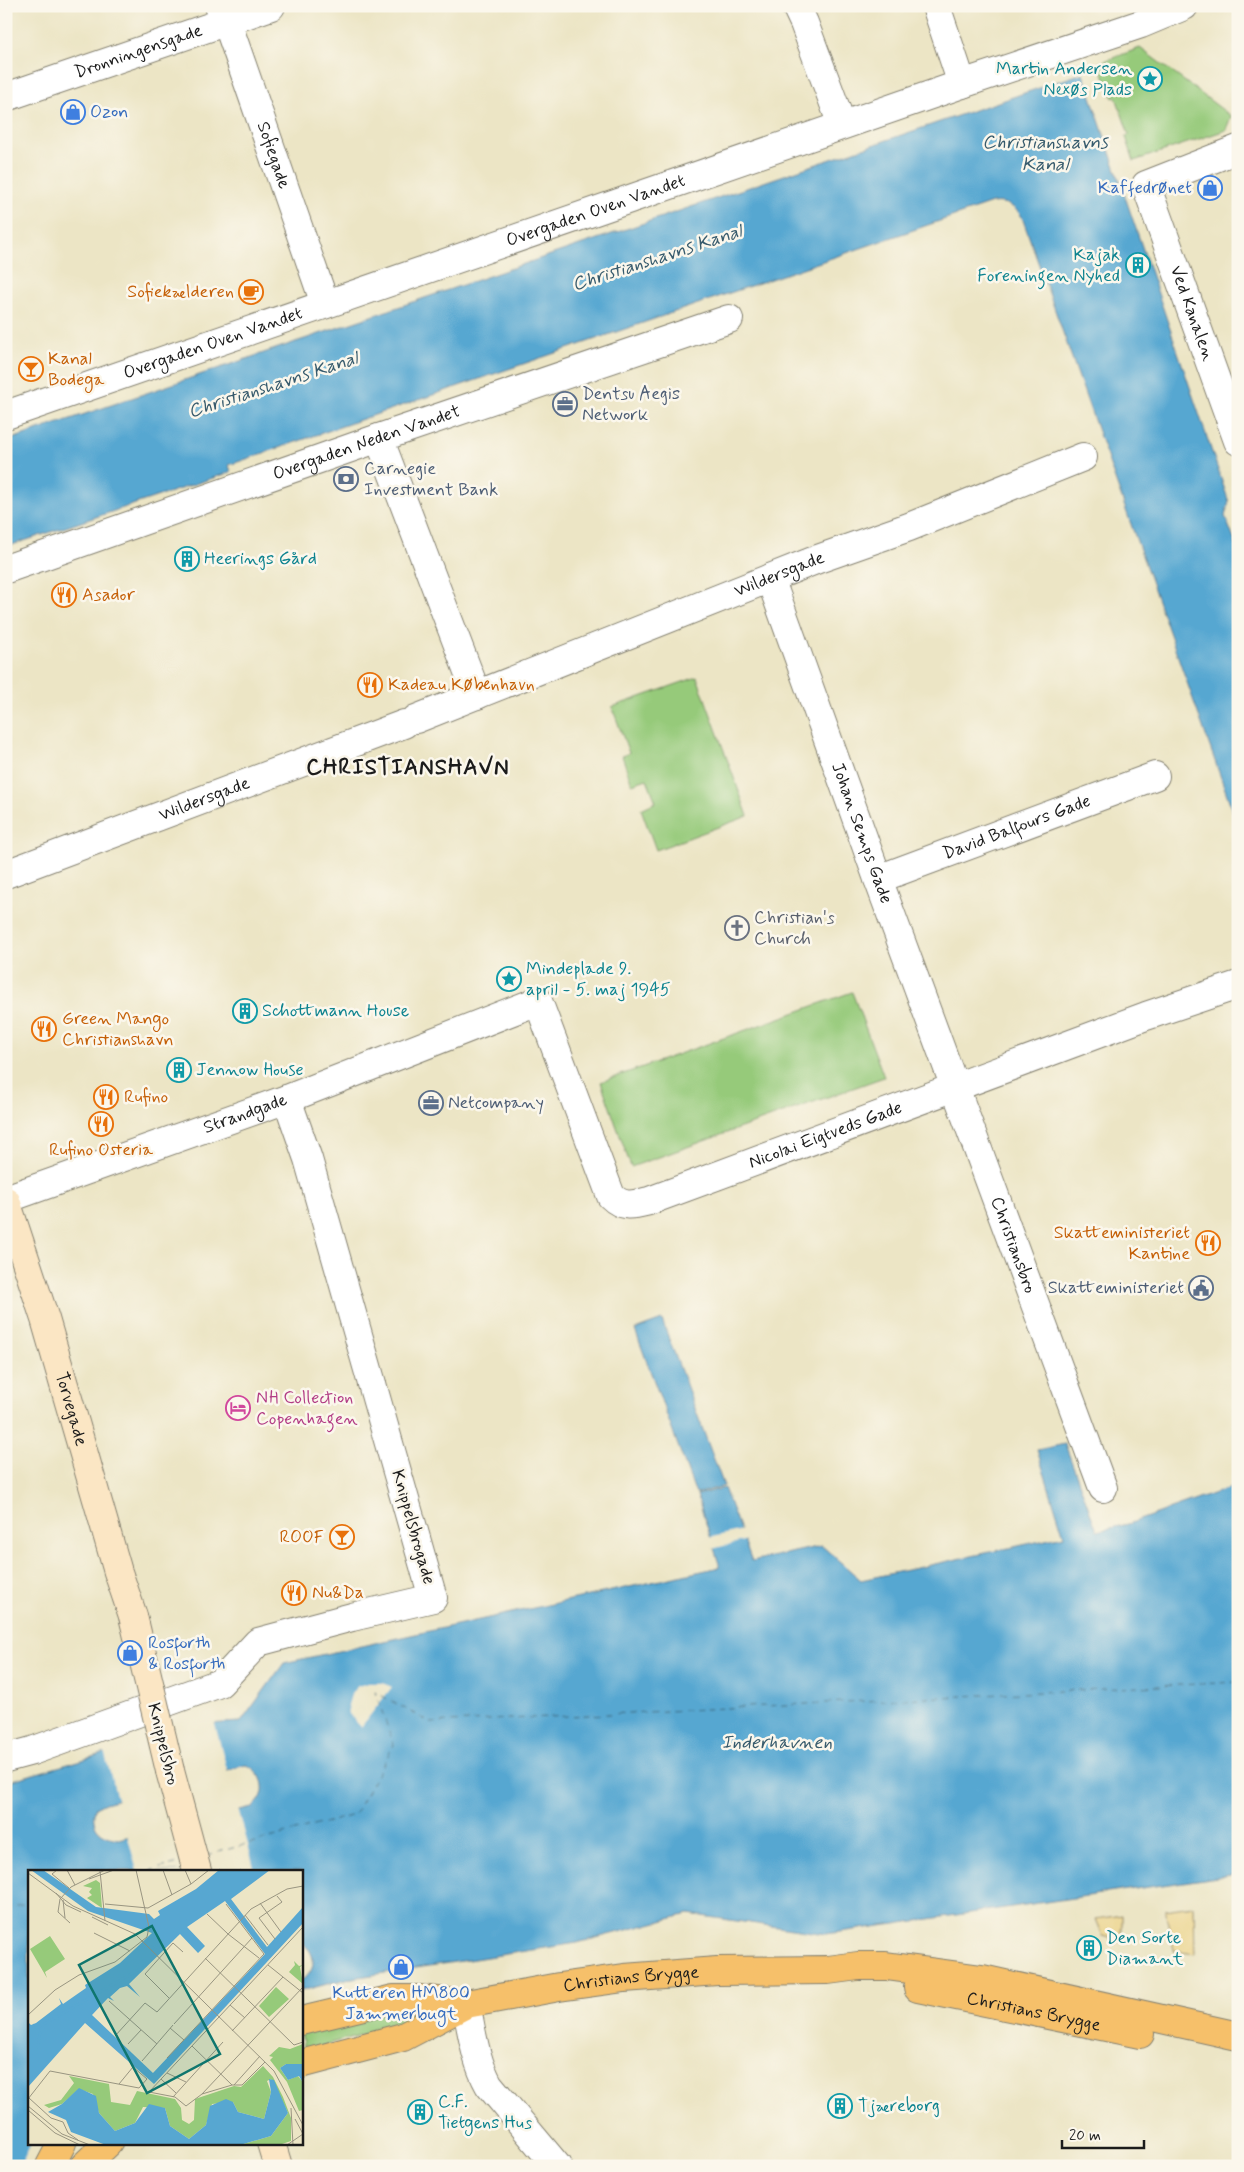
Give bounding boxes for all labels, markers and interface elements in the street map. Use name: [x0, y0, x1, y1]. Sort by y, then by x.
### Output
street label: Dronningensgade: [71, 18, 206, 85]
place label: Martin Andersen Nexøs Plads: [996, 57, 1132, 102]
place icon: Martin Andersen Nexøs Plads: [1137, 66, 1163, 92]
shop icon: Ozon: [60, 99, 86, 125]
place label: Ozon: [90, 100, 129, 124]
street label: Sofiegade: [251, 118, 296, 192]
water label: Christianshavns Kanal: [982, 130, 1109, 177]
street label: Overgaden Oven Vandet: [503, 169, 689, 253]
shop icon: Kaffedrønet: [1197, 175, 1223, 201]
place label: Kaffedrønet: [1098, 176, 1192, 200]
water label: Christianshavns Kanal: [569, 218, 748, 297]
place label: Kajak Foreningen Nyhed: [977, 243, 1120, 290]
building icon: Kajak Foreningen Nyhed: [1125, 252, 1151, 278]
street label: Ved Kanalen: [1164, 262, 1220, 364]
cafe icon: Sofiekælderen: [238, 279, 264, 305]
place label: Sofiekælderen: [127, 280, 234, 304]
street label: Overgaden Oven Vandet: [120, 301, 306, 385]
water label: Christianshavns Kanal: [185, 345, 364, 424]
place label: Kanal Bodega: [48, 347, 105, 393]
bar icon: Kanal Bodega: [18, 356, 44, 382]
place label: Dentsu Aegis Network: [582, 382, 680, 427]
office icon: Dentsu Aegis Network: [552, 391, 578, 417]
street label: Overgaden Neden Vandet: [270, 399, 463, 486]
place label: Carnegie Investment Bank: [364, 457, 498, 502]
bank icon: Carnegie Investment Bank: [333, 466, 359, 492]
building icon: Heerings Gård: [174, 546, 200, 572]
street label: Wildersgade: [731, 546, 828, 603]
place label: Heerings Gård: [204, 547, 317, 571]
restaurant icon: Asador: [51, 582, 77, 608]
place label: Asador: [82, 583, 135, 607]
restaurant icon: Kadeau København: [357, 672, 383, 698]
place label: Kadeau København: [388, 673, 535, 697]
district label: CHRISTIANSHAVN: [306, 754, 510, 782]
street label: Johan Semps Gade: [825, 759, 898, 907]
street label: Wildersgade: [156, 771, 253, 827]
street label: David Balfours Gade: [939, 789, 1094, 866]
place label: Christian's Church: [754, 906, 835, 951]
church icon: Christian's Church: [724, 915, 750, 941]
place label: Mindeplade 9. april - 5. maj 1945: [526, 957, 671, 1002]
place icon: Mindeplade 9. april - 5. maj 1945: [496, 966, 522, 992]
building icon: Schottmann House: [232, 998, 258, 1024]
place label: Schottmann House: [262, 999, 409, 1023]
place label: Green Mango Christianshavn: [62, 1007, 174, 1052]
restaurant icon: Green Mango Christianshavn: [31, 1016, 57, 1042]
building icon: Jennow House: [166, 1057, 192, 1083]
place label: Jennow House: [196, 1058, 304, 1082]
restaurant icon: Rufino: [93, 1084, 119, 1110]
place label: Rufino: [124, 1085, 168, 1109]
street label: Strandgade: [200, 1088, 290, 1140]
office icon: Netcompany: [418, 1090, 444, 1116]
place label: Netcompany: [448, 1091, 544, 1115]
street label: Nicolai Eigtveds Gade: [745, 1096, 906, 1175]
restaurant icon: Rufino Osteria: [88, 1111, 114, 1137]
place label: Rufino Osteria: [49, 1138, 153, 1162]
street label: Christiansbro: [984, 1193, 1042, 1297]
place label: Skatteministeriet Kantine: [1054, 1221, 1190, 1266]
restaurant icon: Skatteministeriet Kantine: [1195, 1230, 1221, 1256]
public building icon: Skatteministeriet: [1188, 1275, 1214, 1301]
place label: Skatteministeriet: [1048, 1276, 1184, 1300]
street label: Torvegade: [49, 1369, 93, 1449]
place label: NH Collection Copenhagen: [256, 1386, 358, 1433]
hotel icon: NH Collection Copenhagen: [225, 1395, 251, 1421]
street label: Knippelsbrogade: [385, 1467, 441, 1587]
bar icon: ROOF: [329, 1524, 355, 1550]
place label: ROOF: [279, 1525, 324, 1549]
restaurant icon: Nu&Da: [281, 1580, 307, 1606]
place label: Nu&Da: [312, 1581, 364, 1605]
place label: Rosforth & Rosforth: [148, 1631, 226, 1678]
shop icon: Rosforth & Rosforth: [117, 1640, 143, 1666]
street label: Knippelsbro: [141, 1700, 185, 1788]
water label: Inderhavnen: [722, 1730, 832, 1755]
inset map: [28, 1870, 302, 2144]
place label: Den Sorte Diamant: [1106, 1926, 1184, 1971]
building icon: Den Sorte Diamant: [1076, 1935, 1102, 1961]
shop icon: Kutteren HM800 Jammerbugt: [388, 1954, 414, 1980]
street label: Christians Brygge: [562, 1960, 700, 1998]
place label: Kutteren HM800 Jammerbugt: [332, 1981, 470, 2027]
street label: Christians Brygge: [964, 1986, 1103, 2038]
place label: C.F. Tietgens Hus: [438, 2090, 532, 2136]
building icon: Tjæreborg: [827, 2093, 853, 2119]
place label: Tjæreborg: [858, 2094, 940, 2118]
building icon: C.F. Tietgens Hus: [407, 2099, 433, 2125]
scale bar: [1062, 2117, 1144, 2149]
text: 20 m: [1069, 2126, 1101, 2146]

